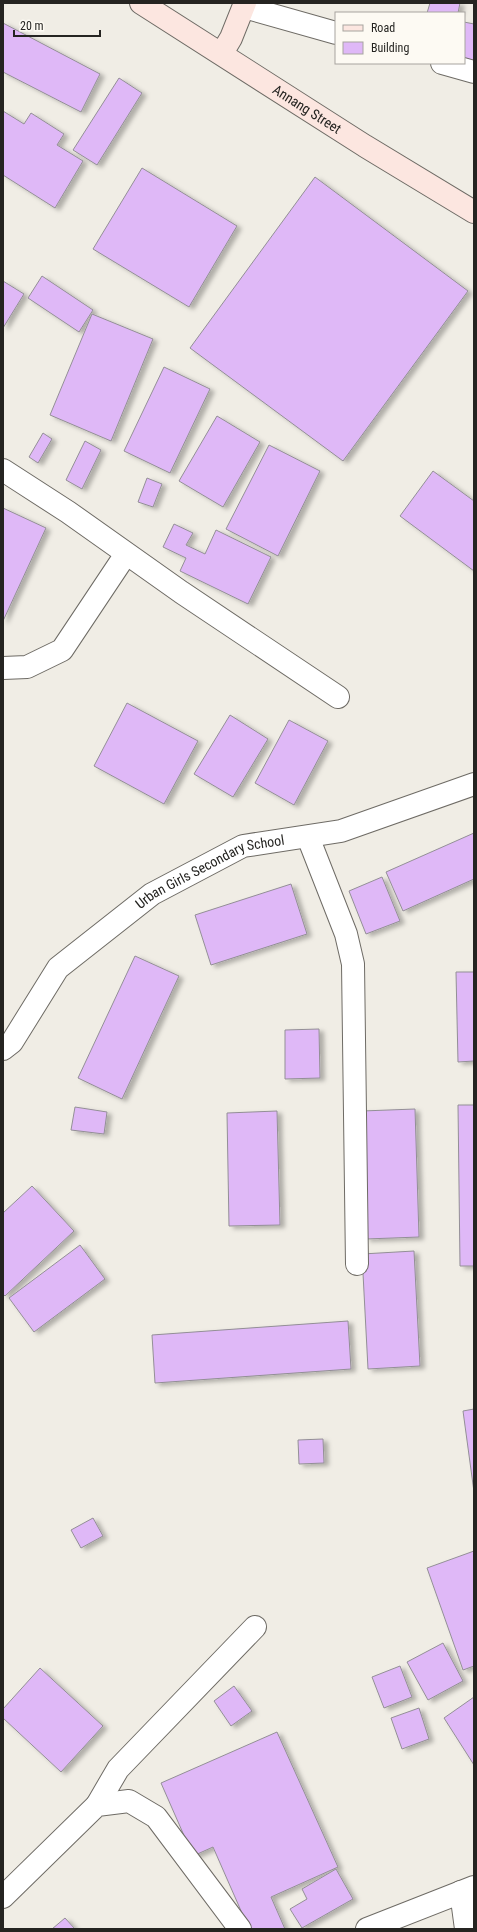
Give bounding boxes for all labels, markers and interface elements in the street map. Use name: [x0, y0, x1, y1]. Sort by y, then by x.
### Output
scale bar: [14, 12, 100, 38]
legend: [335, 12, 465, 64]
text: 20 m: [20, 19, 44, 33]
text: Road: [371, 21, 395, 35]
text: Building: [371, 41, 409, 55]
street label: Annang Street: [270, 81, 344, 137]
street label: Urban Girls Secondary School: [132, 832, 285, 912]

